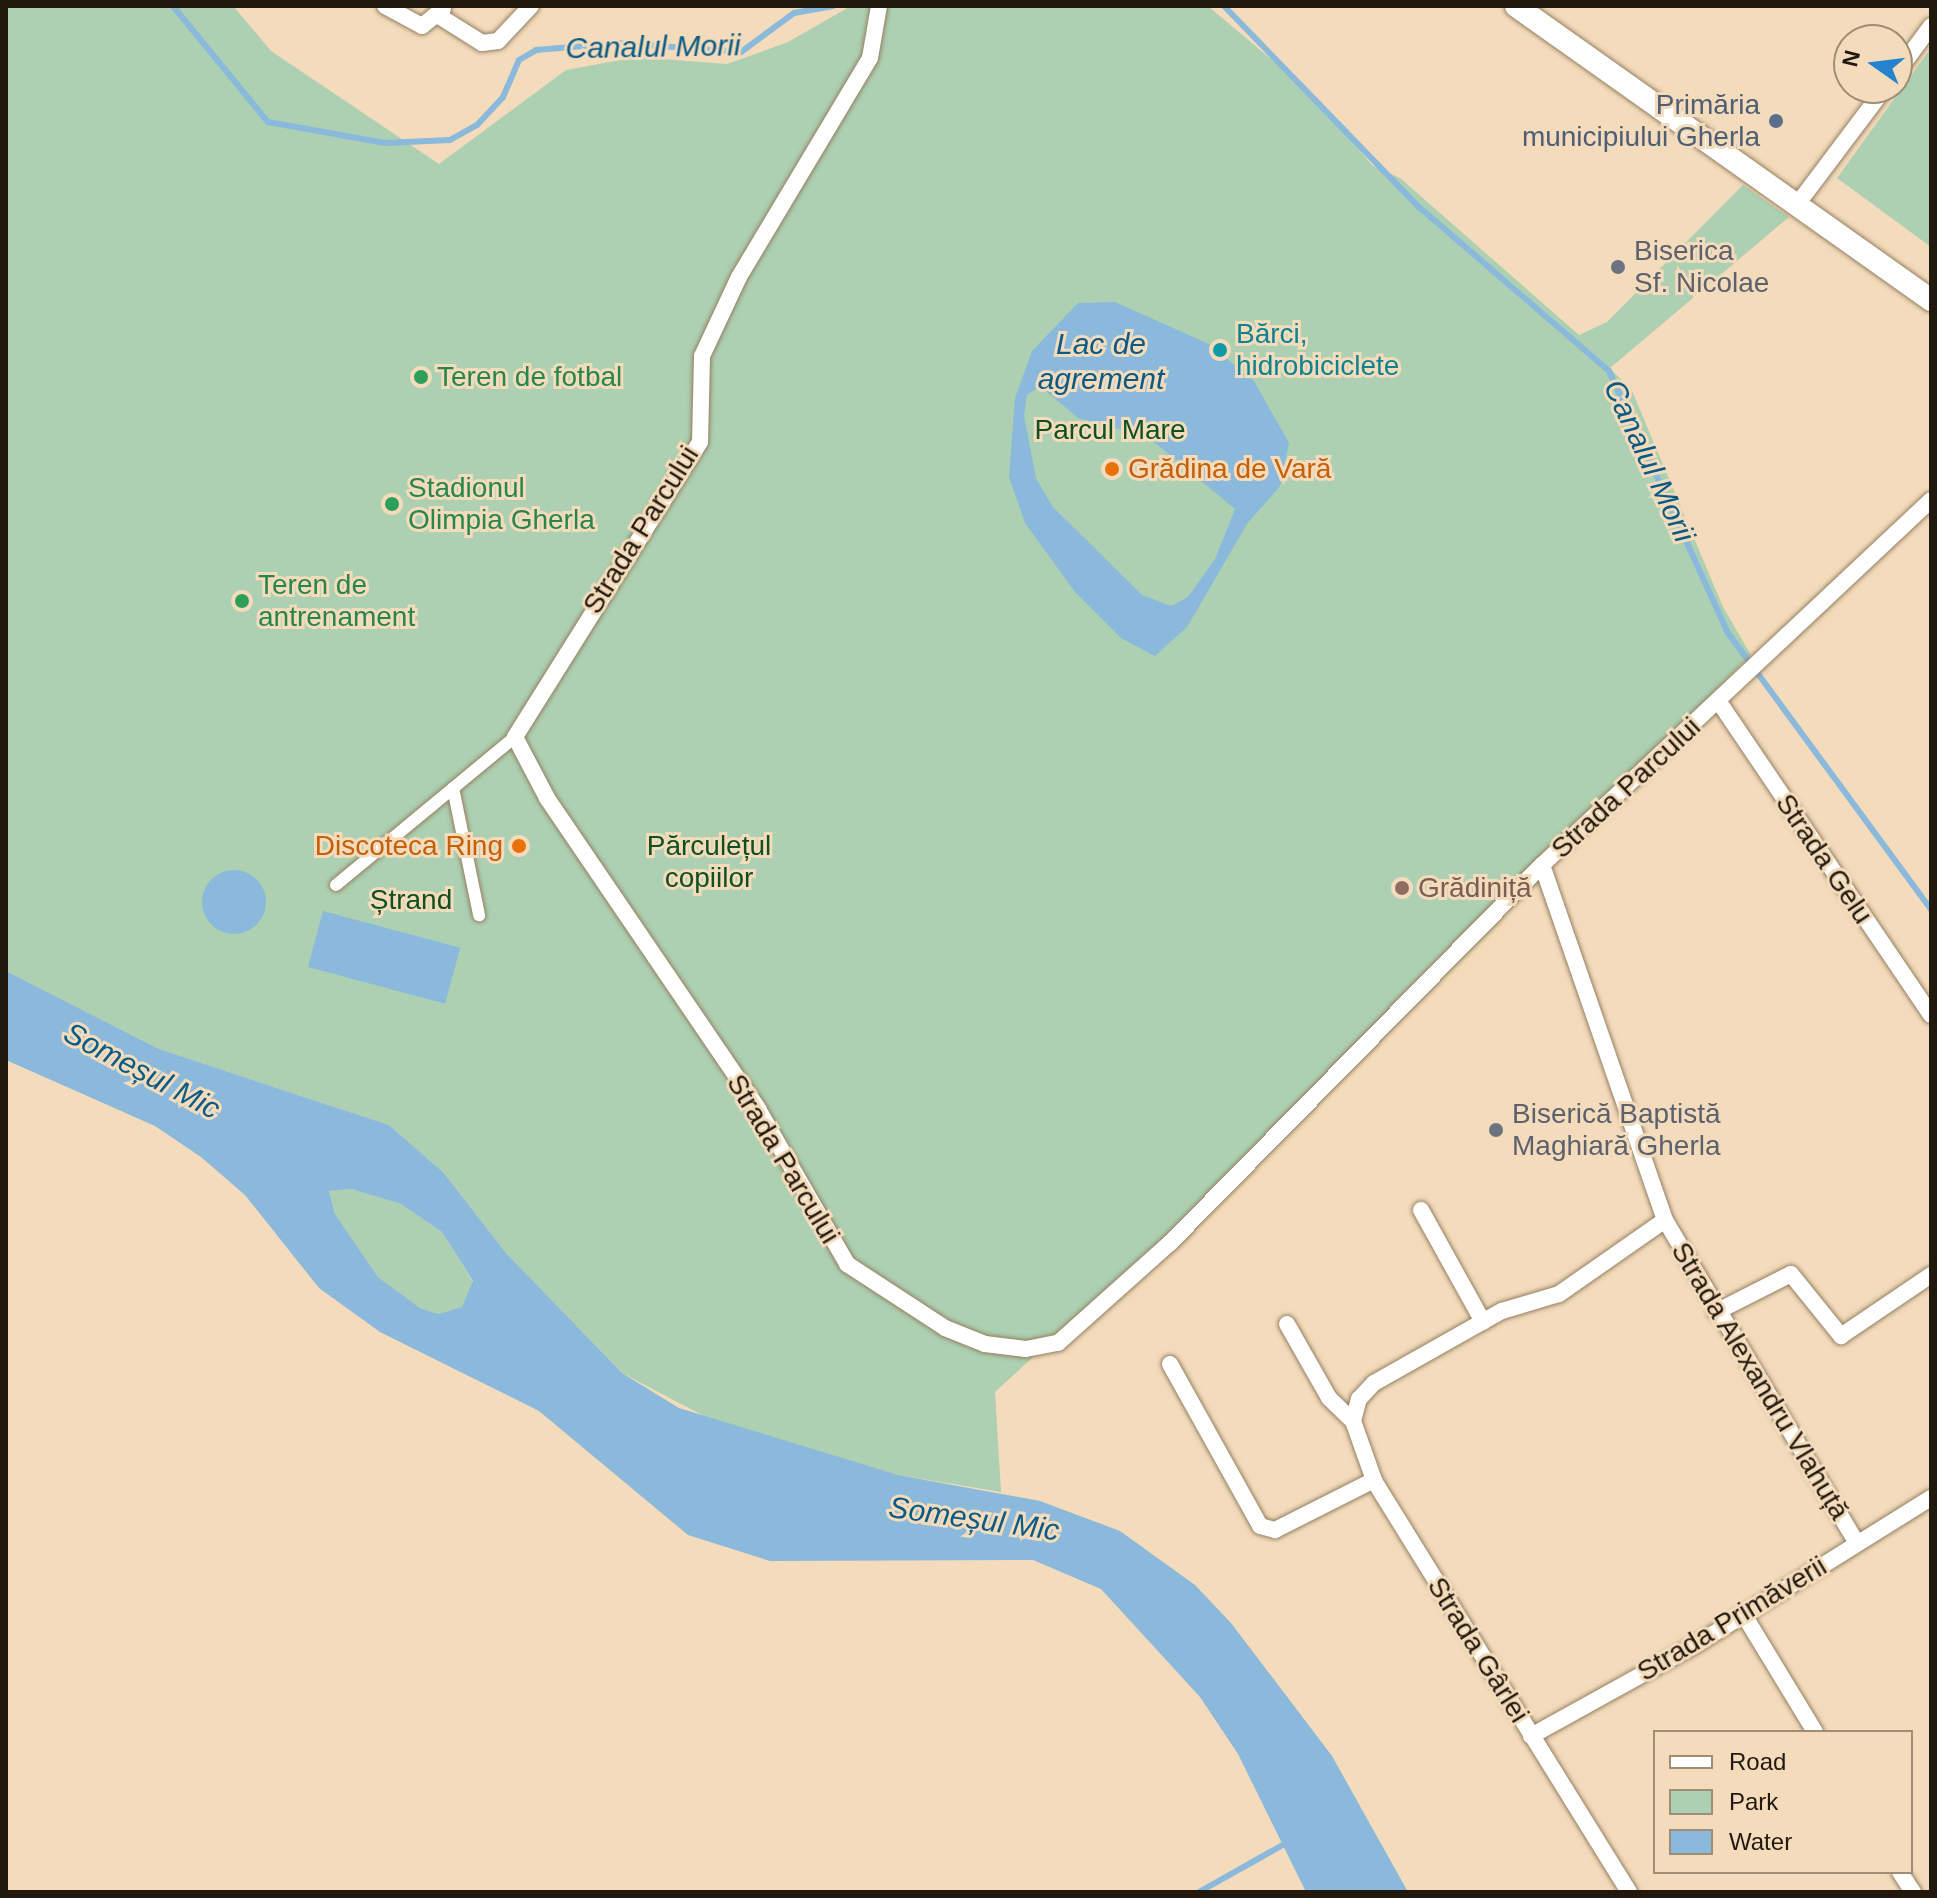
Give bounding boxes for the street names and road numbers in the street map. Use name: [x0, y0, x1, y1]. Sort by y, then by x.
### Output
street label: Strada Parcului: [576, 440, 706, 620]
street label: Strada Parcului: [1545, 710, 1707, 866]
street label: Strada Gelu: [1768, 788, 1880, 930]
street label: Strada Parcului: [719, 1068, 847, 1250]
street label: Strada Alexandru Vlahuță: [1663, 1236, 1857, 1526]
street label: Strada Primăverii: [1631, 1549, 1833, 1689]
street label: Strada Gârlei: [1420, 1571, 1536, 1729]

